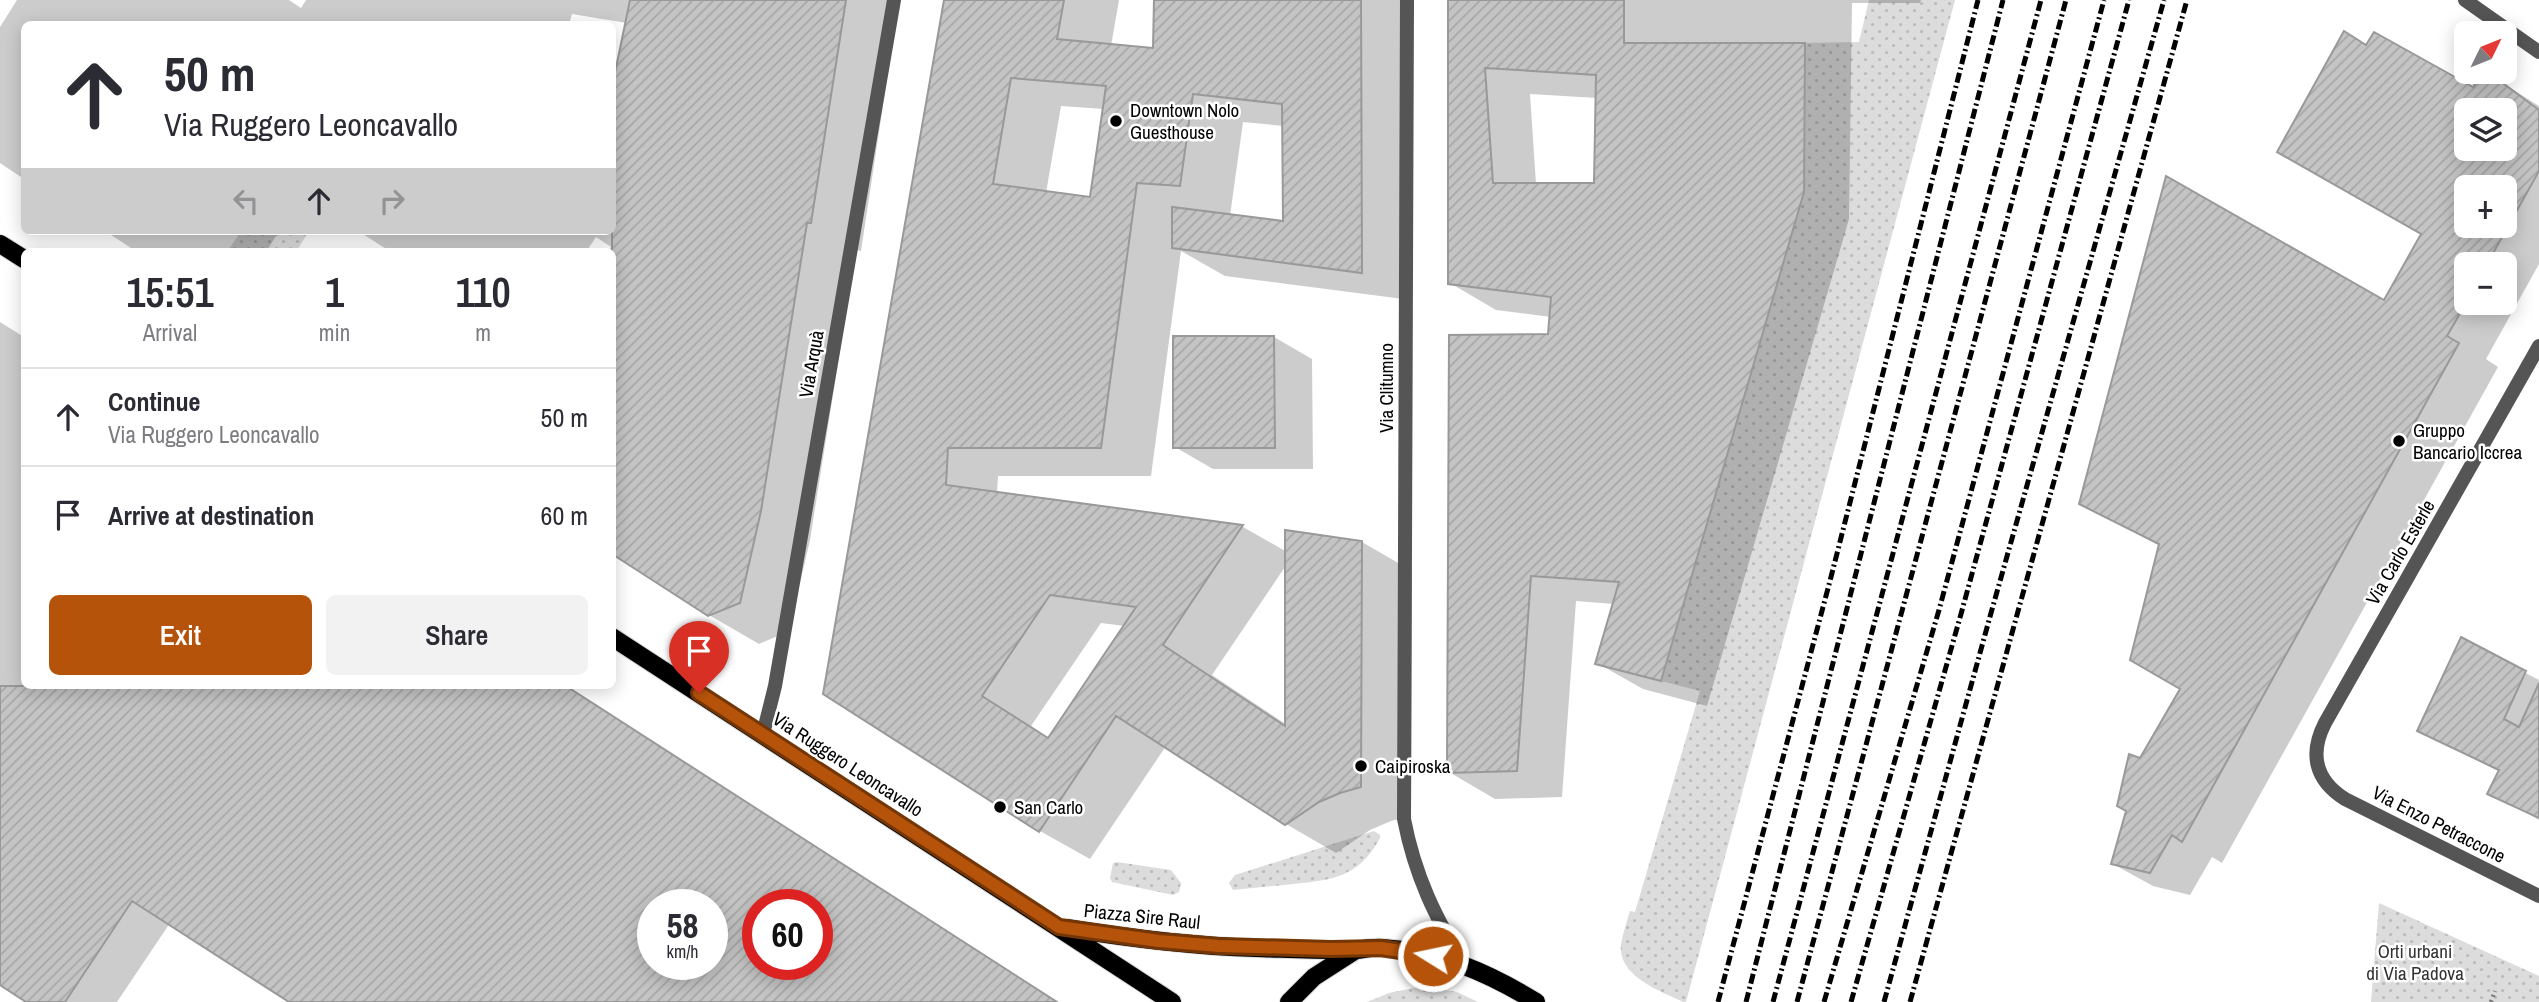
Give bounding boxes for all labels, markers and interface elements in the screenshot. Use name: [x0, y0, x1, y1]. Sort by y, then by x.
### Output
north arrow: [2454, 21, 2516, 84]
map controls: [2454, 21, 2517, 315]
text: 50 m: [164, 40, 256, 106]
icon: ahead: [49, 49, 140, 140]
place label: Downtown Nolo Guesthouse: [1130, 97, 1239, 145]
button: layers: [2454, 98, 2517, 161]
text: Via Ruggero Leoncavallo: [164, 103, 458, 146]
marker: Downtown Nolo Guesthouse: [1108, 113, 1124, 129]
button: +: [2454, 175, 2517, 238]
icon: left: [227, 182, 265, 220]
icon: ahead: [300, 182, 338, 220]
icon: right: [373, 182, 411, 220]
button: −: [2454, 252, 2517, 315]
text: 15:51: [126, 264, 214, 320]
text: 1: [325, 264, 344, 320]
text: 110: [455, 264, 511, 320]
text: Arrival: [143, 317, 197, 348]
text: min: [319, 317, 350, 348]
text: m: [475, 317, 491, 348]
street label: Via Arquà: [792, 328, 830, 400]
street label: Via Clitumno: [1373, 343, 1399, 433]
text: Continue: [108, 384, 200, 419]
icon: ahead: [49, 398, 87, 436]
text: 50 m: [541, 400, 588, 435]
place label: Gruppo Bancario Iccrea: [2413, 417, 2522, 465]
text: Via Ruggero Leoncavallo: [108, 419, 319, 450]
marker: Gruppo Bancario Iccrea: [2391, 433, 2407, 449]
street label: Via Carlo Esterle: [2359, 495, 2441, 609]
icon: arrive: [49, 496, 87, 534]
text: Arrive at destination: [108, 498, 314, 533]
text: 60 m: [541, 498, 588, 533]
button: Exit: [49, 595, 312, 675]
button: Share: [326, 595, 588, 675]
pin: [669, 621, 729, 693]
icon: arrive: [680, 632, 718, 670]
street label: Via Ruggero Leoncavallo: [768, 706, 928, 822]
place label: Caipiroska: [1375, 753, 1451, 779]
marker: Caipiroska: [1353, 758, 1369, 774]
street label: Via Enzo Petraccone: [2368, 779, 2510, 869]
place label: San Carlo: [1014, 794, 1083, 820]
marker: San Carlo: [992, 799, 1008, 815]
speed limit sign: 60: [742, 889, 833, 980]
street label: Piazza Sire Raul: [1083, 897, 1201, 935]
text: 58: [667, 902, 698, 949]
position arrow: [1396, 919, 1470, 993]
park label: Orti urbani di Via Padova: [2366, 938, 2464, 986]
text: km/h: [667, 939, 699, 964]

